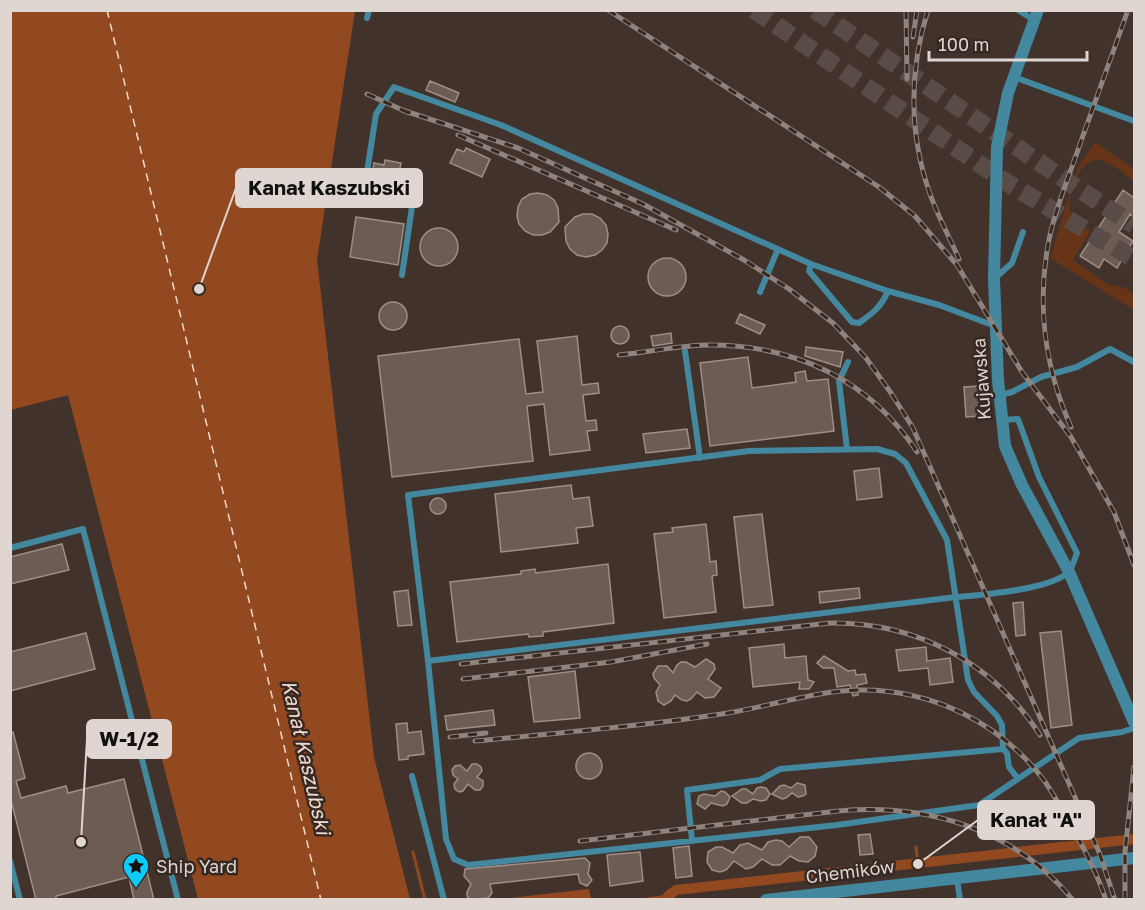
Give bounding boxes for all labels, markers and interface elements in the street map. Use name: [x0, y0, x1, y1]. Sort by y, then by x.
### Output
scale bar: [929, 24, 1086, 62]
text: 100 m: [938, 33, 989, 55]
callout: Kanał Kaszubski: [236, 169, 422, 207]
text: Kanał Kaszubski: [248, 175, 410, 199]
street label: Kujawska: [967, 337, 995, 421]
water label: Kanał Kaszubski: [278, 677, 337, 839]
callout: W-1/2: [87, 720, 171, 758]
text: W-1/2: [99, 726, 159, 750]
callout: Kanał "A": [978, 801, 1094, 839]
text: Kanał "A": [990, 807, 1082, 831]
place icon: Ship Yard: [121, 851, 151, 889]
place label: Ship Yard: [156, 855, 237, 877]
street label: Chemików: [804, 855, 896, 887]

